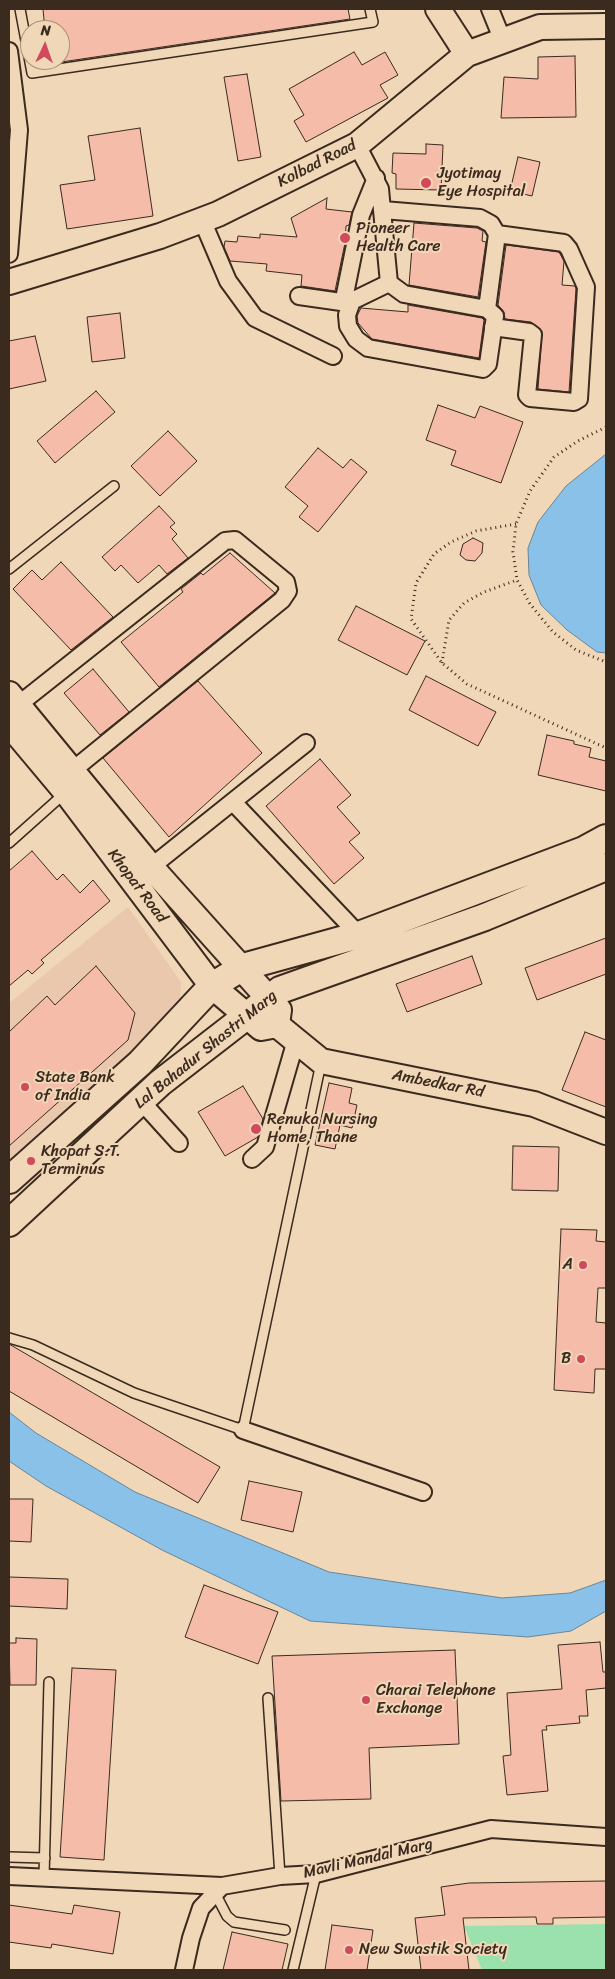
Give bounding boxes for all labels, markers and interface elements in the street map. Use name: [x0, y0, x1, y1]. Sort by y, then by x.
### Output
text: N: [40, 18, 51, 43]
north arrow: [20, 20, 70, 70]
street label: Kolbad Road: [274, 136, 360, 192]
place label: Jyotimay Eye Hospital: [437, 164, 525, 202]
marker: Jyotimay Eye Hospital: [419, 176, 433, 190]
place label: Pioneer Health Care: [356, 219, 440, 257]
marker: Pioneer Health Care: [338, 231, 352, 245]
street label: Khopat Road: [103, 845, 171, 927]
street label: Lal Bahadur Shastri Marg: [131, 987, 281, 1113]
street label: Ambedkar Rd: [390, 1066, 486, 1102]
place label: State Bank of India: [35, 1068, 115, 1106]
marker: State Bank of India: [19, 1081, 31, 1093]
place label: Renuka Nursing Home, Thane: [267, 1110, 378, 1148]
marker: Renuka Nursing Home, Thane: [249, 1122, 263, 1136]
place label: Khopat S.T. Terminus: [41, 1142, 121, 1180]
marker: Khopat S.T. Terminus: [25, 1155, 37, 1167]
place label: A: [563, 1255, 573, 1275]
marker: A: [577, 1259, 589, 1271]
place label: B: [561, 1349, 571, 1369]
marker: B: [575, 1353, 587, 1365]
place label: Charai Telephone Exchange: [376, 1681, 496, 1719]
marker: Charai Telephone Exchange: [360, 1694, 372, 1706]
street label: Mavli Mandal Marg: [301, 1835, 435, 1883]
place label: New Swastik Society: [359, 1940, 507, 1960]
marker: New Swastik Society: [343, 1944, 355, 1956]

